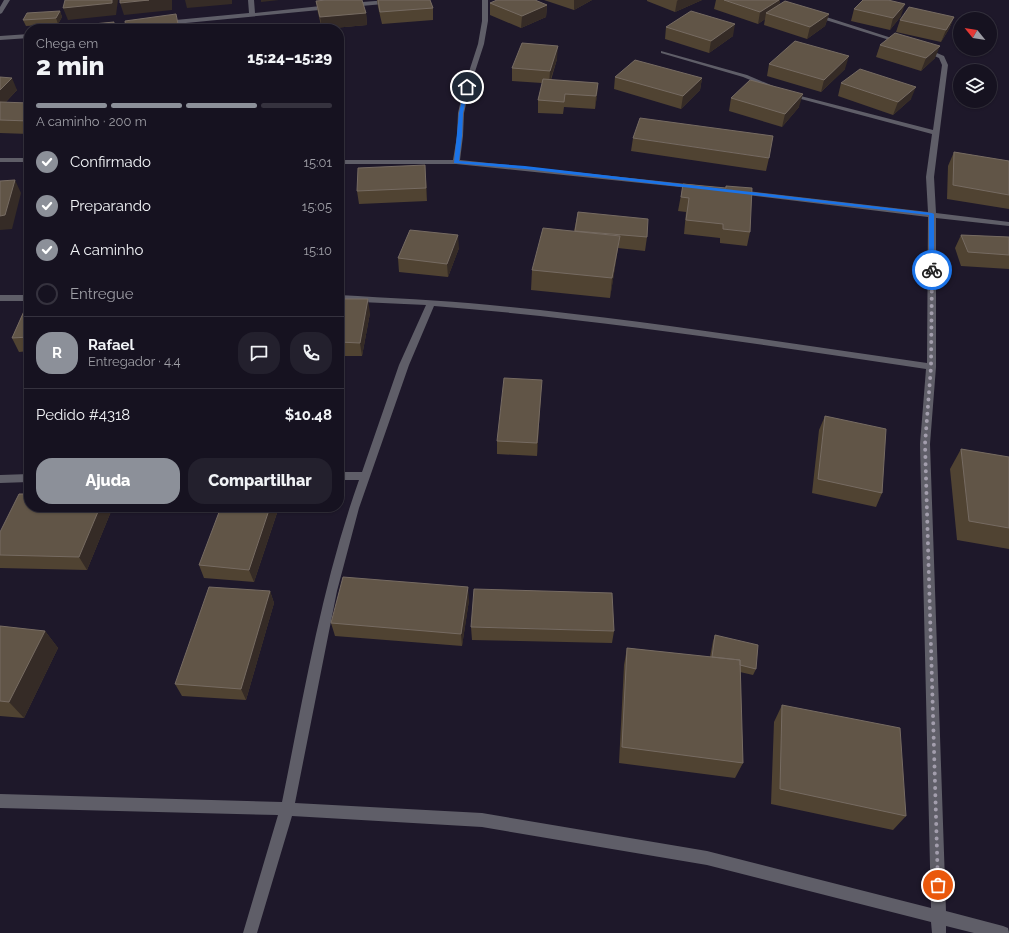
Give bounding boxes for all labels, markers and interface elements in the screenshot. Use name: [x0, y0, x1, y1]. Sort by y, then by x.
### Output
north arrow: [953, 12, 997, 56]
map controls: [953, 12, 997, 108]
text: Chega em: [36, 36, 98, 51]
text: 15:24–15:29: [247, 49, 332, 67]
text: 2 min: [36, 51, 104, 81]
button: layers: [953, 64, 997, 108]
pin: [450, 70, 484, 104]
icon: home: [456, 76, 478, 98]
text: A caminho · 200 m: [36, 114, 147, 129]
icon: check: [36, 151, 58, 173]
text: Confirmado: [70, 153, 151, 171]
text: 15:01: [303, 155, 332, 170]
icon: check: [36, 195, 58, 217]
text: Preparando: [70, 197, 151, 215]
text: 15:05: [302, 199, 332, 214]
icon: check: [36, 239, 58, 261]
text: A caminho: [70, 241, 143, 259]
text: 15:10: [303, 243, 332, 258]
courier: [912, 250, 952, 290]
icon: bike: [921, 259, 943, 281]
text: Entregue: [70, 285, 134, 303]
button: chat: [238, 332, 280, 374]
button: phone: [290, 332, 332, 374]
text: Rafael: [88, 336, 134, 354]
text: R: [52, 344, 62, 362]
text: Entregador · 4.4: [88, 354, 181, 369]
text: Pedido #4318: [36, 406, 130, 424]
text: $10.48: [285, 406, 332, 424]
button: Ajuda: [36, 458, 180, 504]
button: Compartilhar: [188, 458, 332, 504]
pin: [921, 868, 955, 902]
icon: bag: [927, 874, 949, 896]

